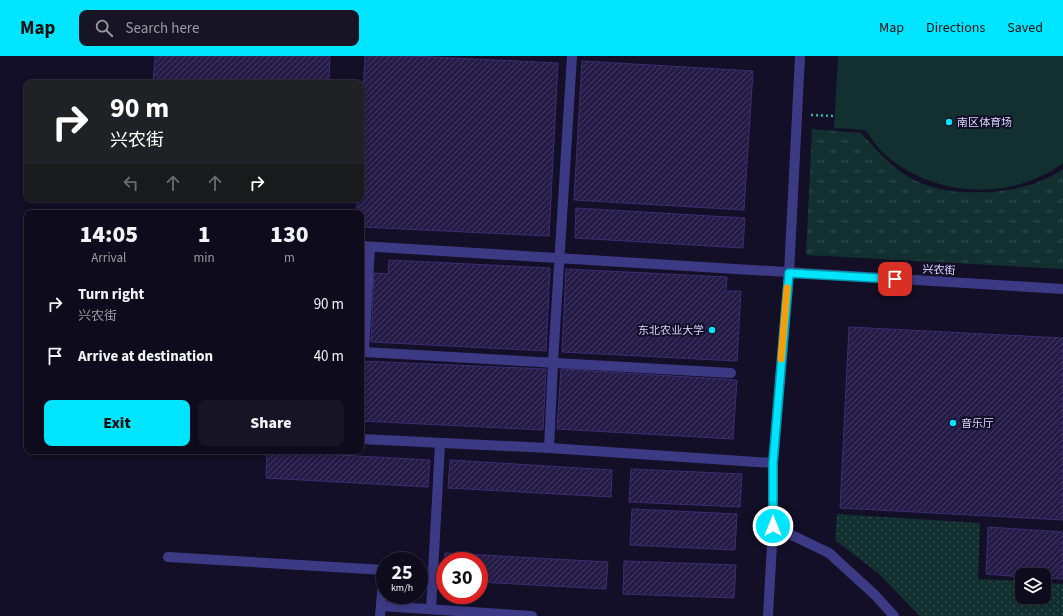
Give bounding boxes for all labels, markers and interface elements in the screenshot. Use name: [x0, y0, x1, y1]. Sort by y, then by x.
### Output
search box: [79, 10, 359, 46]
text: Map: [20, 15, 55, 42]
icon: search: [93, 17, 115, 39]
text: Search here: [125, 18, 199, 39]
text: Map: [879, 18, 904, 38]
text: Directions: [926, 18, 985, 38]
text: Saved: [1007, 18, 1043, 38]
text: 90 m: [110, 88, 169, 128]
icon: right: [44, 96, 96, 148]
place label: 南区体育场: [957, 115, 1012, 130]
marker: 南区体育场: [944, 117, 954, 127]
text: 兴农街: [110, 128, 164, 153]
icon: left: [120, 172, 142, 194]
icon: ahead: [162, 172, 184, 194]
icon: ahead: [204, 172, 226, 194]
icon: right: [246, 172, 268, 194]
text: 14:05: [79, 217, 138, 252]
text: 1: [198, 217, 211, 252]
text: 130: [270, 217, 309, 252]
text: Arrival: [91, 249, 126, 267]
text: min: [194, 249, 215, 267]
text: m: [284, 249, 295, 267]
pin: [878, 262, 912, 296]
street label: 兴农街: [922, 262, 956, 278]
icon: arrive: [884, 268, 906, 290]
text: Turn right: [78, 284, 144, 305]
icon: right: [44, 293, 66, 315]
text: 90 m: [314, 294, 344, 315]
text: 兴农街: [78, 307, 117, 325]
place label: 东北农业大学: [638, 323, 704, 338]
marker: 东北农业大学: [707, 325, 717, 335]
icon: arrive: [44, 345, 66, 367]
text: Arrive at destination: [78, 346, 213, 367]
text: 40 m: [314, 346, 344, 367]
button: Exit: [44, 400, 190, 446]
button: Share: [198, 400, 344, 446]
place label: 音乐厅: [961, 416, 994, 431]
marker: 音乐厅: [948, 418, 958, 428]
position arrow: [752, 505, 794, 547]
speed limit sign: 30: [436, 552, 488, 604]
text: 25: [391, 559, 413, 587]
map controls: [1015, 568, 1051, 604]
button: layers: [1015, 568, 1051, 604]
text: km/h: [391, 581, 413, 595]

